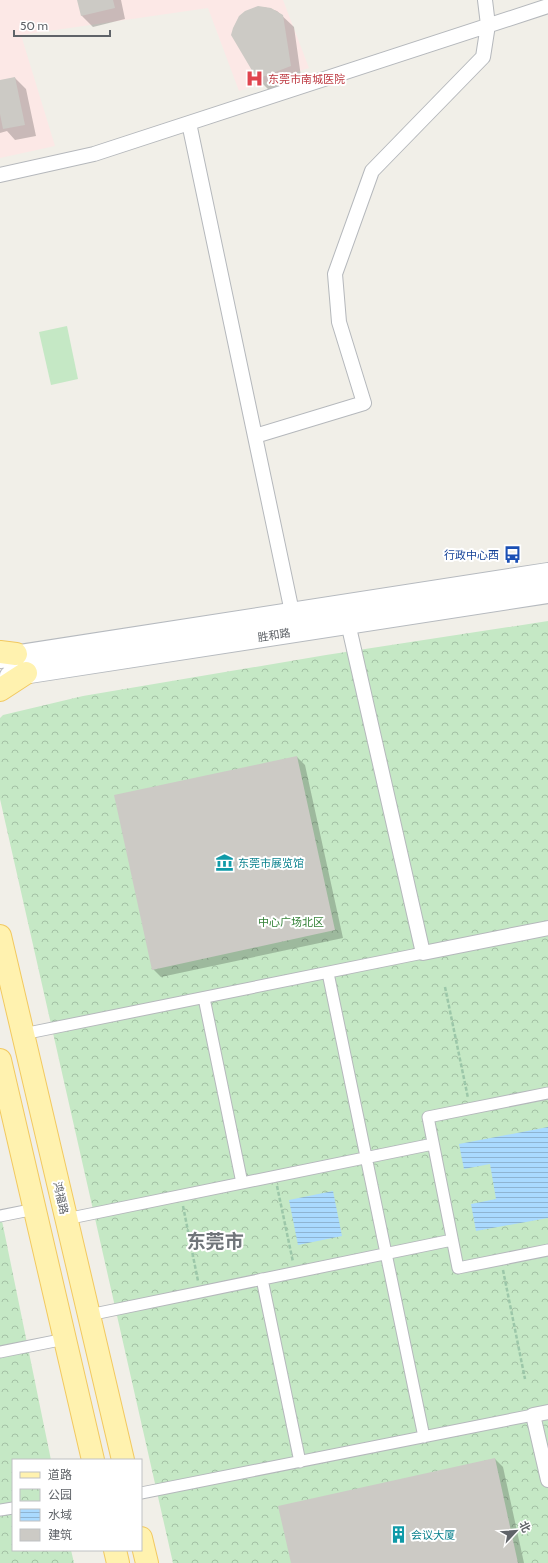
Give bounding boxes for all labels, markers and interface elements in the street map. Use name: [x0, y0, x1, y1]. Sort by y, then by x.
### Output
scale bar: [14, 12, 110, 38]
text: 50 m: [20, 18, 48, 33]
hospital icon: 东莞市南城医院: [245, 69, 265, 89]
place label: 东莞市南城医院: [268, 72, 345, 86]
bus stop icon: 行政中心西: [502, 545, 522, 565]
place label: 行政中心西: [444, 548, 499, 562]
street label: 胜和路: [257, 626, 291, 644]
museum icon: 东莞市展览馆: [215, 853, 235, 873]
place label: 东莞市展览馆: [238, 856, 304, 870]
park label: 中心广场北区: [258, 915, 324, 929]
street label: 鸿福路: [50, 1180, 72, 1216]
district label: 东莞市: [186, 1230, 244, 1253]
legend: [12, 1459, 142, 1551]
text: 道路: [48, 1467, 72, 1482]
text: 公园: [48, 1487, 72, 1502]
text: 水域: [48, 1507, 72, 1522]
north arrow: [496, 1511, 536, 1551]
text: 北: [516, 1519, 534, 1535]
building icon: 会议大厦: [388, 1525, 408, 1545]
text: 建筑: [48, 1527, 72, 1542]
place label: 会议大厦: [411, 1528, 455, 1542]

